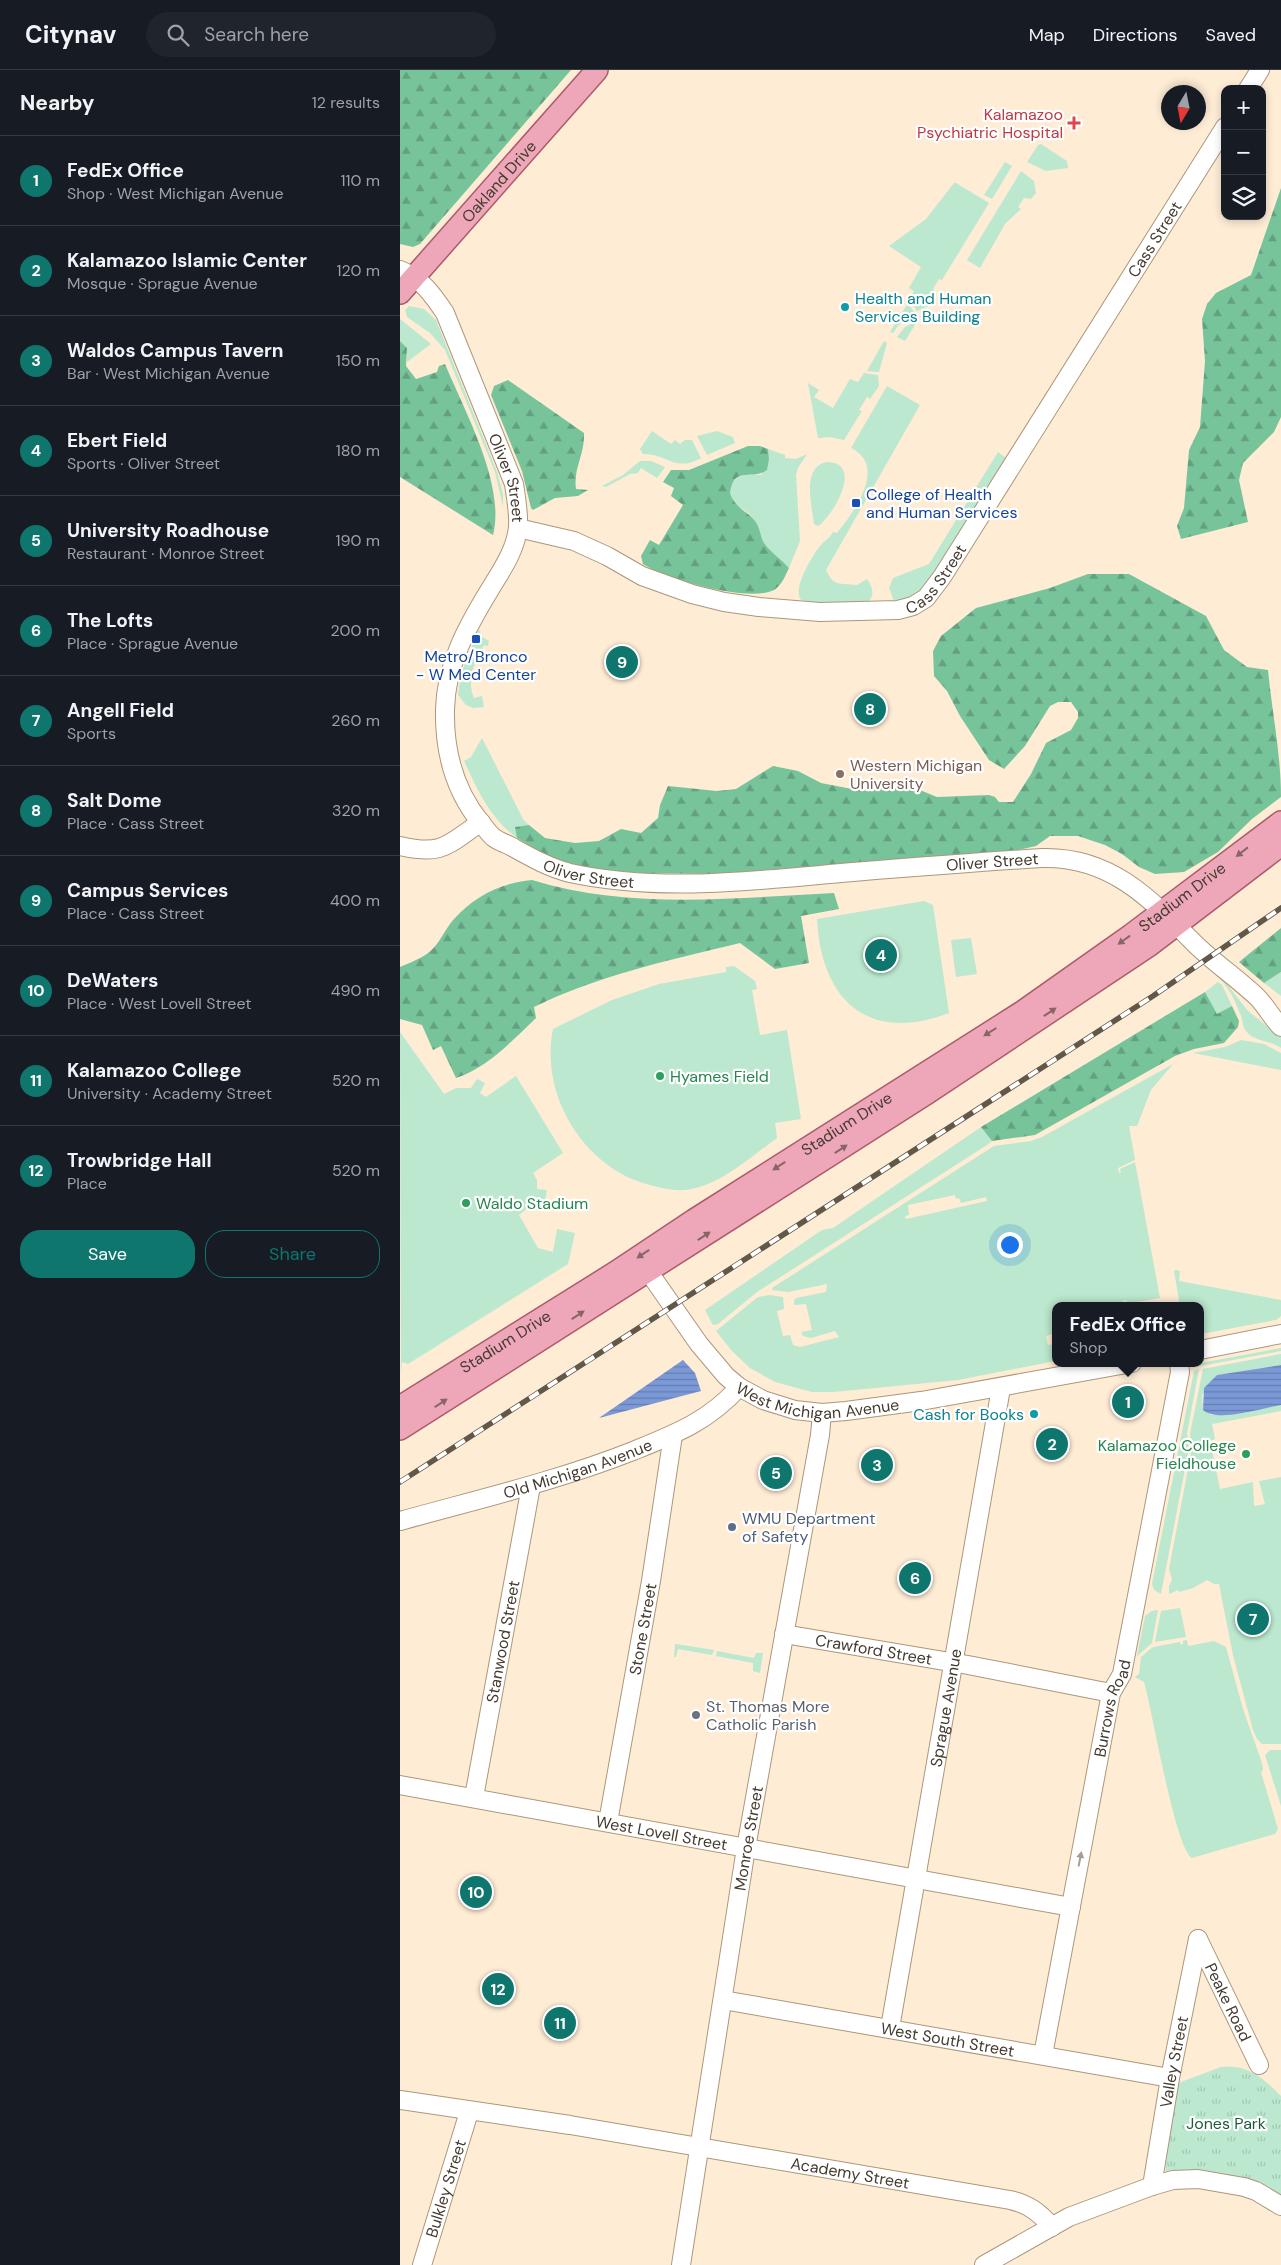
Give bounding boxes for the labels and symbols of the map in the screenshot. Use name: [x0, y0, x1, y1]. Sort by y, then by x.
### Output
north arrow: [1161, 85, 1206, 130]
place label: Kalamazoo Psychiatric Hospital: [917, 104, 1063, 143]
marker: Kalamazoo Psychiatric Hospital: [1067, 116, 1081, 130]
street label: Oakland Drive: [457, 136, 541, 227]
street label: Cass Street: [1123, 197, 1187, 281]
place label: Health and Human Services Building: [855, 288, 991, 327]
marker: Health and Human Services Building: [839, 301, 851, 313]
street label: Oliver Street: [484, 430, 528, 523]
place label: College of Health and Human Services: [866, 484, 1017, 523]
marker: College of Health and Human Services: [850, 497, 862, 509]
street label: Cass Street: [903, 540, 971, 618]
marker: Metro/Bronco - W Med Center: [470, 633, 482, 645]
pin: 9: [606, 643, 638, 681]
place label: Metro/Bronco - W Med Center: [416, 646, 536, 685]
pin: 8: [854, 690, 886, 728]
place label: Western Michigan University: [850, 755, 982, 794]
marker: Western Michigan University: [834, 768, 846, 780]
one-way arrow: [1236, 846, 1249, 857]
street label: Oliver Street: [945, 848, 1039, 876]
street label: Oliver Street: [540, 855, 635, 893]
street label: Stadium Drive: [1134, 857, 1230, 937]
one-way arrow: [1117, 935, 1131, 945]
pin: 4: [865, 936, 897, 974]
one-way arrow: [1043, 1007, 1057, 1016]
one-way arrow: [984, 1028, 997, 1037]
place label: Hyames Field: [670, 1066, 769, 1087]
marker: Hyames Field: [654, 1070, 666, 1082]
street label: Stadium Drive: [797, 1087, 896, 1160]
one-way arrow: [835, 1145, 848, 1154]
one-way arrow: [773, 1161, 786, 1171]
place label: Waldo Stadium: [476, 1193, 588, 1214]
marker: Waldo Stadium: [460, 1197, 472, 1209]
one-way arrow: [697, 1231, 710, 1240]
your location: [997, 1232, 1023, 1258]
one-way arrow: [636, 1249, 649, 1259]
street label: Stadium Drive: [456, 1305, 555, 1378]
one-way arrow: [571, 1310, 585, 1320]
street label: West Michigan Avenue: [732, 1378, 900, 1424]
pin: 1: [1112, 1383, 1144, 1421]
one-way arrow: [434, 1398, 448, 1407]
place label: Cash for Books: [913, 1404, 1024, 1425]
marker: Cash for Books: [1028, 1408, 1040, 1420]
pin: 2: [1036, 1425, 1068, 1463]
street label: Old Michigan Avenue: [501, 1434, 655, 1504]
place label: Kalamazoo College Fieldhouse: [1098, 1435, 1236, 1474]
pin: 3: [861, 1446, 893, 1484]
marker: Kalamazoo College Fieldhouse: [1240, 1448, 1252, 1460]
pin: 5: [760, 1454, 792, 1492]
place label: WMU Department of Safety: [742, 1508, 876, 1547]
marker: WMU Department of Safety: [726, 1521, 738, 1533]
pin: 6: [899, 1559, 931, 1597]
street label: Stanwood Street: [481, 1579, 524, 1705]
street label: Stone Street: [624, 1582, 661, 1677]
pin: 7: [1237, 1600, 1269, 1638]
street label: Crawford Street: [814, 1629, 934, 1670]
street label: Sprague Avenue: [925, 1647, 967, 1769]
street label: Burrows Road: [1089, 1658, 1136, 1759]
place label: St. Thomas More Catholic Parish: [706, 1696, 830, 1735]
marker: St. Thomas More Catholic Parish: [690, 1709, 702, 1721]
street label: Monroe Street: [729, 1784, 768, 1892]
street label: West Lovell Street: [594, 1811, 729, 1855]
one-way arrow: [1077, 1850, 1085, 1866]
pin: 10: [460, 1873, 492, 1911]
street label: Peake Road: [1200, 1959, 1256, 2045]
pin: 12: [482, 1970, 514, 2008]
pin: 11: [544, 2004, 576, 2042]
street label: Valley Street: [1155, 2014, 1193, 2109]
street label: West South Street: [879, 2018, 1016, 2062]
park label: Jones Park: [1186, 2113, 1266, 2134]
street label: Bulkley Street: [421, 2137, 471, 2240]
street label: Academy Street: [789, 2153, 911, 2194]

